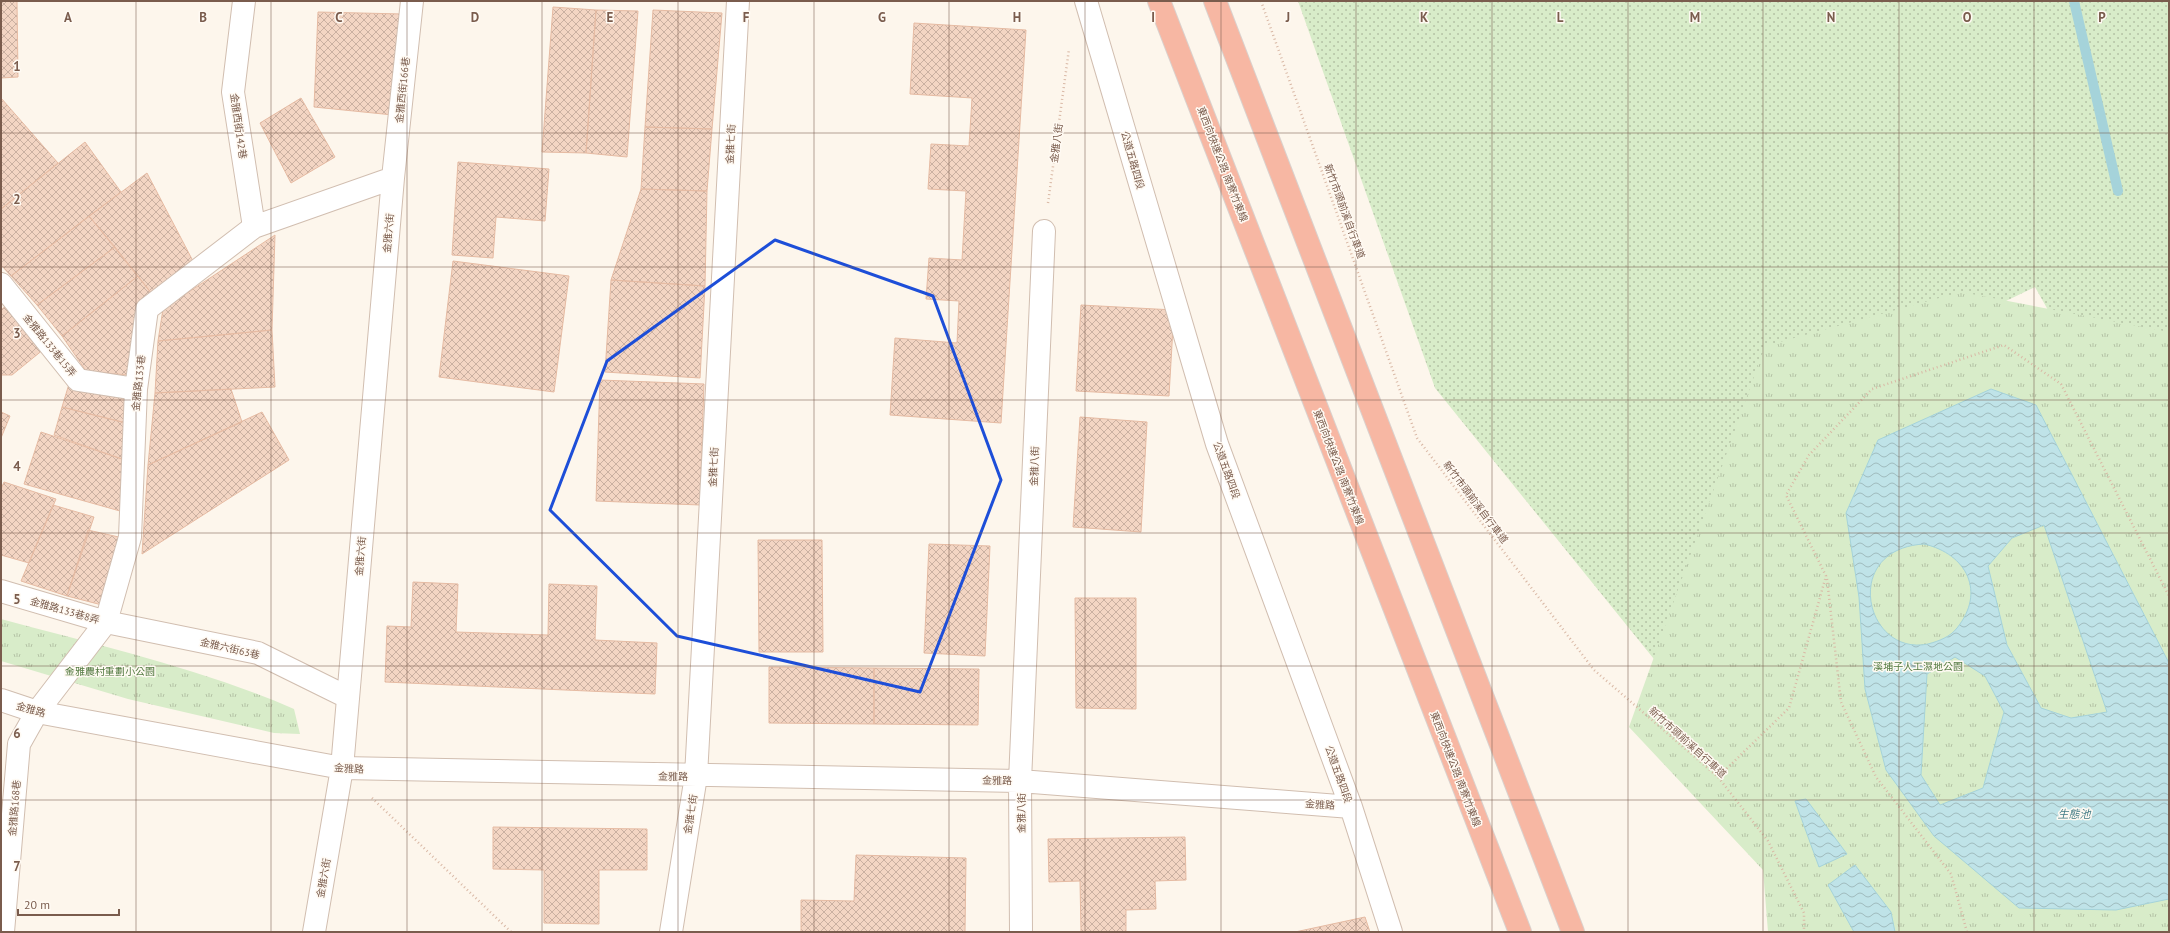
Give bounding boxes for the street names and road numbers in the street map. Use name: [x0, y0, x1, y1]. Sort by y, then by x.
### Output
street label: 金雅西街166巷: [393, 56, 412, 124]
street label: 金雅西街142巷: [227, 92, 250, 160]
street label: 東西向快速公路 南寮竹東線: [1194, 105, 1251, 224]
street label: 金雅八街: [1047, 122, 1066, 164]
street label: 金雅七街: [723, 124, 738, 164]
street label: 公道五路四段: [1118, 130, 1147, 191]
street label: 新竹市頭前溪自行車道: [1321, 162, 1368, 260]
street label: 金雅六街: [380, 213, 397, 254]
street label: 金雅路133巷15弄: [20, 311, 79, 379]
street label: 金雅路133巷: [129, 354, 148, 412]
street label: 東西向快速公路 南寮竹東線: [1310, 408, 1367, 527]
street label: 公道五路四段: [1210, 440, 1243, 501]
street label: 金雅八街: [1027, 446, 1042, 486]
street label: 金雅七街: [706, 447, 721, 487]
street label: 新竹市頭前溪自行車道: [1440, 458, 1511, 546]
street label: 金雅六街: [352, 536, 369, 577]
street label: 金雅路133巷8弄: [29, 594, 101, 627]
street label: 金雅六街63巷: [199, 635, 261, 662]
street label: 金雅路: [15, 699, 47, 720]
street label: 新竹市頭前溪自行車道: [1646, 704, 1729, 781]
street label: 東西向快速公路 南寮竹東線: [1427, 710, 1484, 829]
street label: 公道五路四段: [1322, 744, 1355, 805]
street label: 金雅路: [334, 761, 364, 776]
street label: 金雅路: [658, 770, 688, 783]
street label: 金雅路: [982, 774, 1012, 787]
street label: 金雅路168巷: [6, 779, 23, 837]
street label: 金雅七街: [681, 793, 700, 835]
street label: 金雅八街: [1015, 793, 1028, 833]
street label: 金雅路: [1305, 797, 1335, 812]
street label: 金雅六街: [314, 857, 333, 899]

